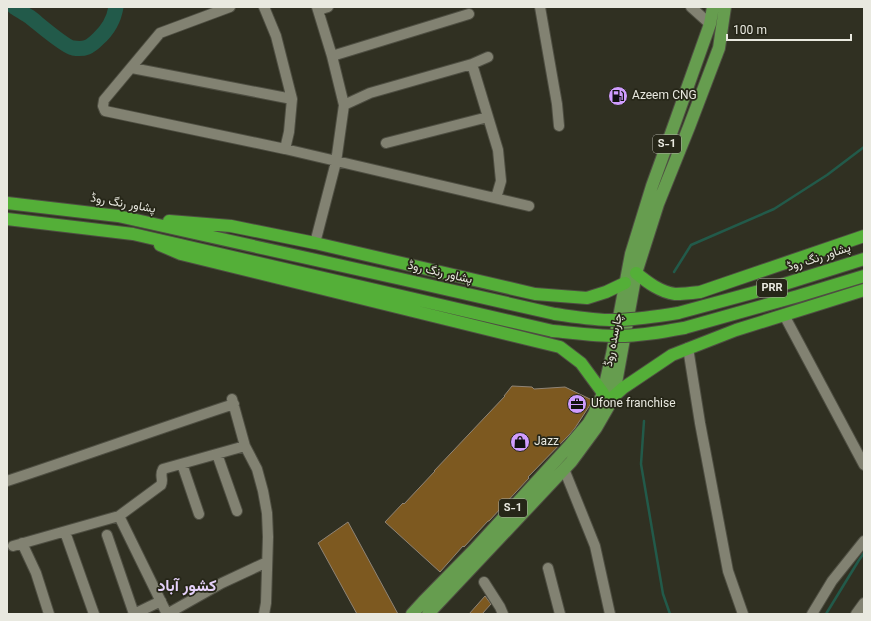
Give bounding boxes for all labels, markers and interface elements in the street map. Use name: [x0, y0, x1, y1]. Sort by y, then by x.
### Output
scale bar: [727, 16, 851, 42]
text: 100 m: [733, 22, 767, 40]
fuel station icon: Azeem CNG: [607, 85, 629, 107]
place label: Azeem CNG: [632, 87, 697, 105]
road number: S-1: [653, 135, 681, 153]
street label: پشاور رنگ روڈ: [89, 189, 157, 219]
street label: پشاور رنگ روڈ: [785, 239, 853, 277]
street label: پشاور رنگ روڈ: [406, 257, 474, 289]
road number: PRR: [757, 279, 787, 297]
street label: چارسدہ روڈ: [600, 312, 628, 368]
office icon: Ufone franchise: [566, 393, 588, 415]
place label: Ufone franchise: [591, 395, 676, 413]
shop icon: Jazz: [509, 431, 531, 453]
place label: Jazz: [534, 433, 559, 451]
road number: S-1: [499, 499, 527, 517]
district label: کشور آباد: [157, 575, 217, 600]

